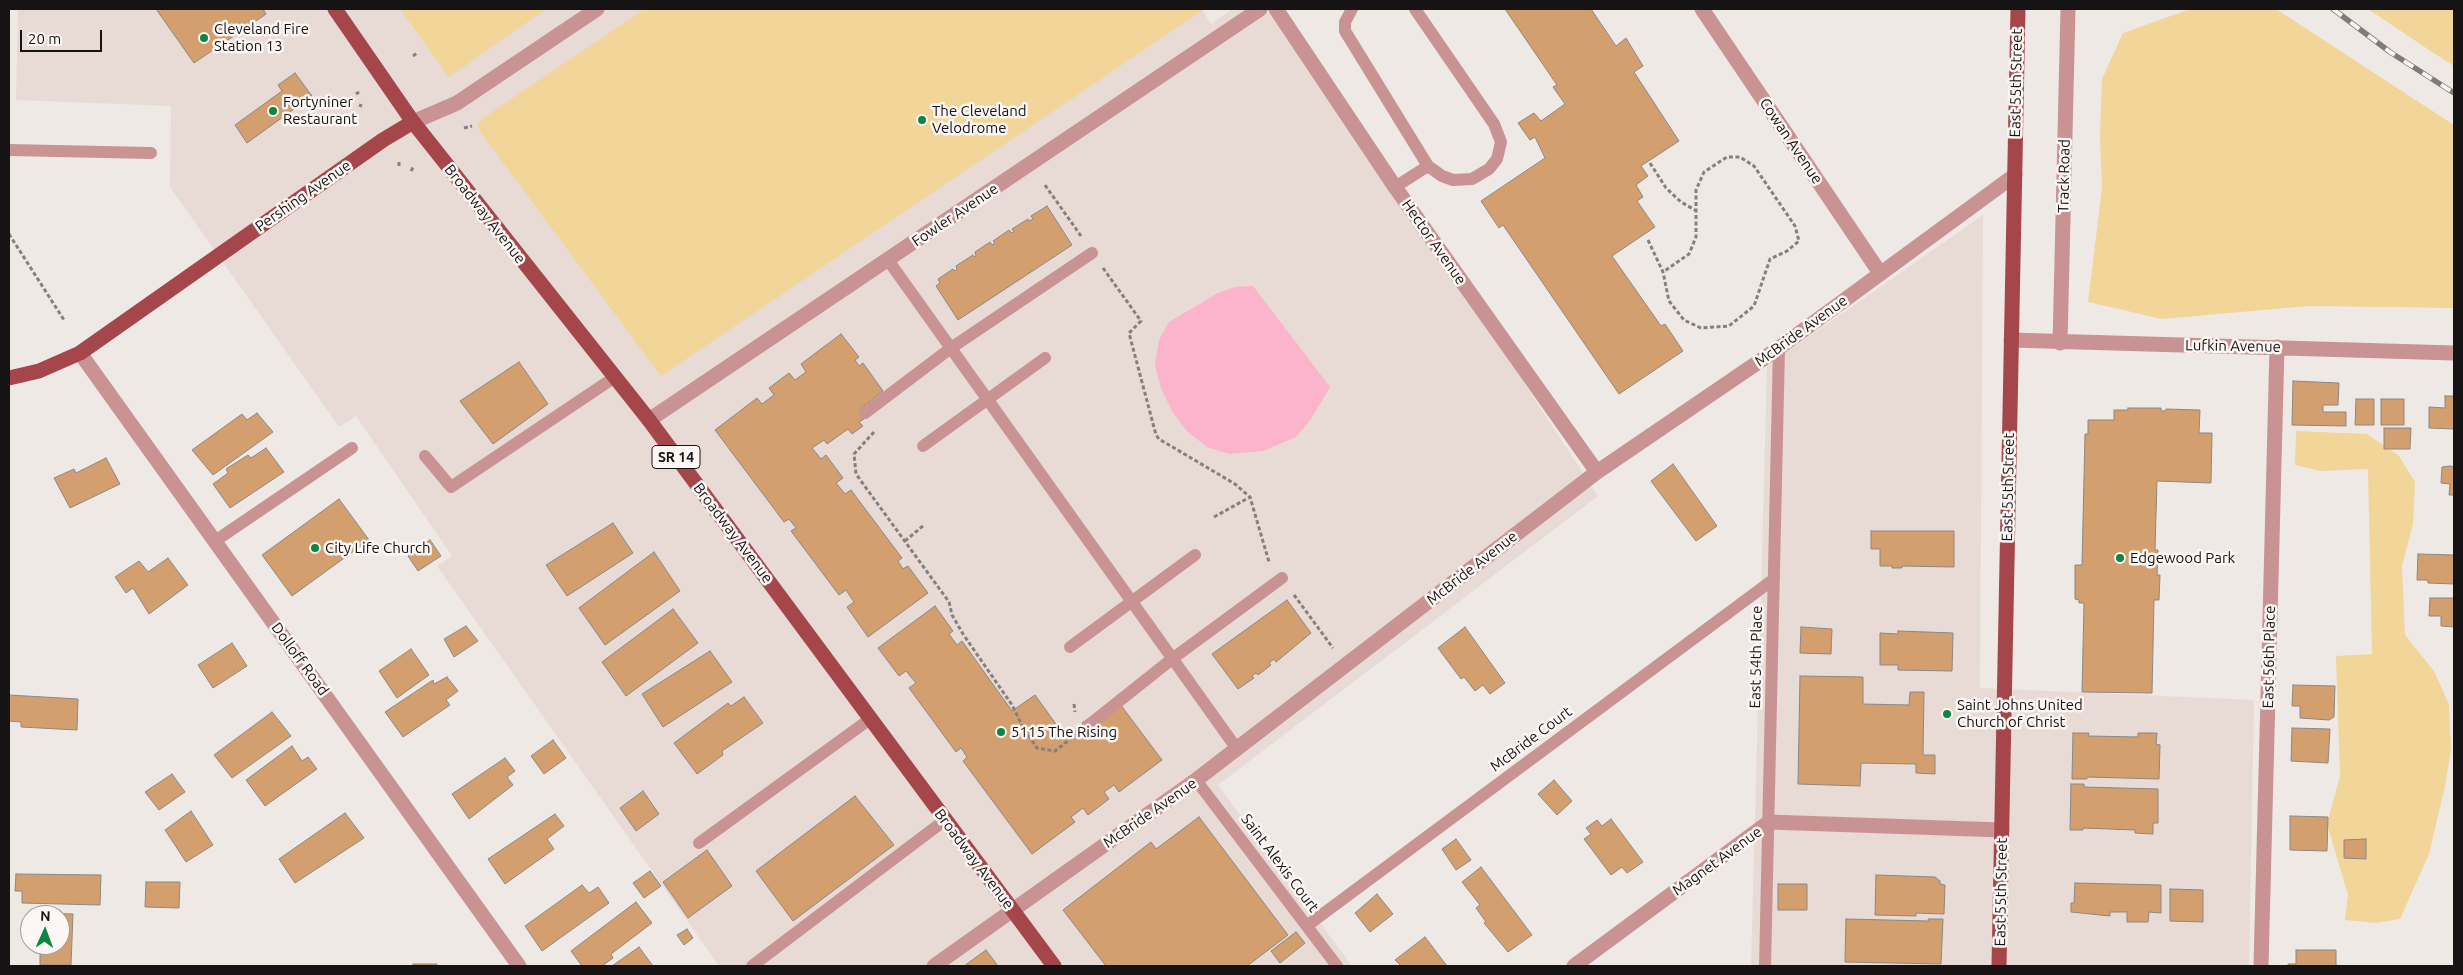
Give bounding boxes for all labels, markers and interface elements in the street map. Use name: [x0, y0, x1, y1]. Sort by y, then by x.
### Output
scale bar: [22, 20, 105, 52]
place label: Cleveland Fire Station 13: [214, 20, 309, 55]
street label: East 55th Street: [2006, 29, 2026, 137]
text: 20 m: [28, 30, 61, 47]
marker: Cleveland Fire Station 13: [198, 32, 210, 44]
place label: Fortyniner Restaurant: [283, 93, 357, 128]
street label: Cowan Avenue: [1756, 95, 1826, 187]
place label: The Cleveland Velodrome: [932, 102, 1027, 137]
marker: Fortyniner Restaurant: [267, 105, 279, 117]
marker: The Cleveland Velodrome: [916, 114, 928, 126]
street label: Track Road: [2054, 139, 2074, 213]
street label: Pershing Avenue: [252, 156, 354, 236]
street label: Broadway Avenue: [441, 161, 529, 267]
street label: Fowler Avenue: [908, 180, 1002, 250]
street label: Hector Avenue: [1398, 196, 1470, 288]
street label: McBride Avenue: [1751, 291, 1851, 371]
street label: Lufkin Avenue: [2185, 336, 2281, 356]
street label: East 55th Street: [1998, 433, 2018, 541]
road number: SR 14: [652, 446, 700, 468]
street label: Broadway Avenue: [689, 479, 777, 587]
street label: McBride Avenue: [1423, 527, 1521, 609]
place label: City Life Church: [325, 539, 431, 557]
marker: City Life Church: [309, 542, 321, 554]
place label: Edgewood Park: [2130, 549, 2235, 567]
marker: Edgewood Park: [2114, 552, 2126, 564]
street label: East 54th Place: [1746, 606, 1766, 708]
street label: East 56th Place: [2259, 606, 2279, 708]
street label: Dolloff Road: [268, 619, 332, 699]
place label: Saint Johns United Church of Christ: [1957, 696, 2083, 731]
street label: McBride Court: [1487, 702, 1575, 776]
marker: Saint Johns United Church of Christ: [1941, 708, 1953, 720]
place label: 5115 The Rising: [1011, 723, 1117, 741]
marker: 5115 The Rising: [995, 726, 1007, 738]
street label: McBride Avenue: [1100, 774, 1200, 852]
street label: Broadway Avenue: [930, 805, 1018, 913]
street label: Saint Alexis Court: [1237, 810, 1323, 916]
street label: Magnet Avenue: [1669, 823, 1765, 899]
street label: East 55th Street: [1991, 838, 2011, 946]
north arrow: [20, 905, 70, 955]
text: N: [40, 908, 51, 924]

